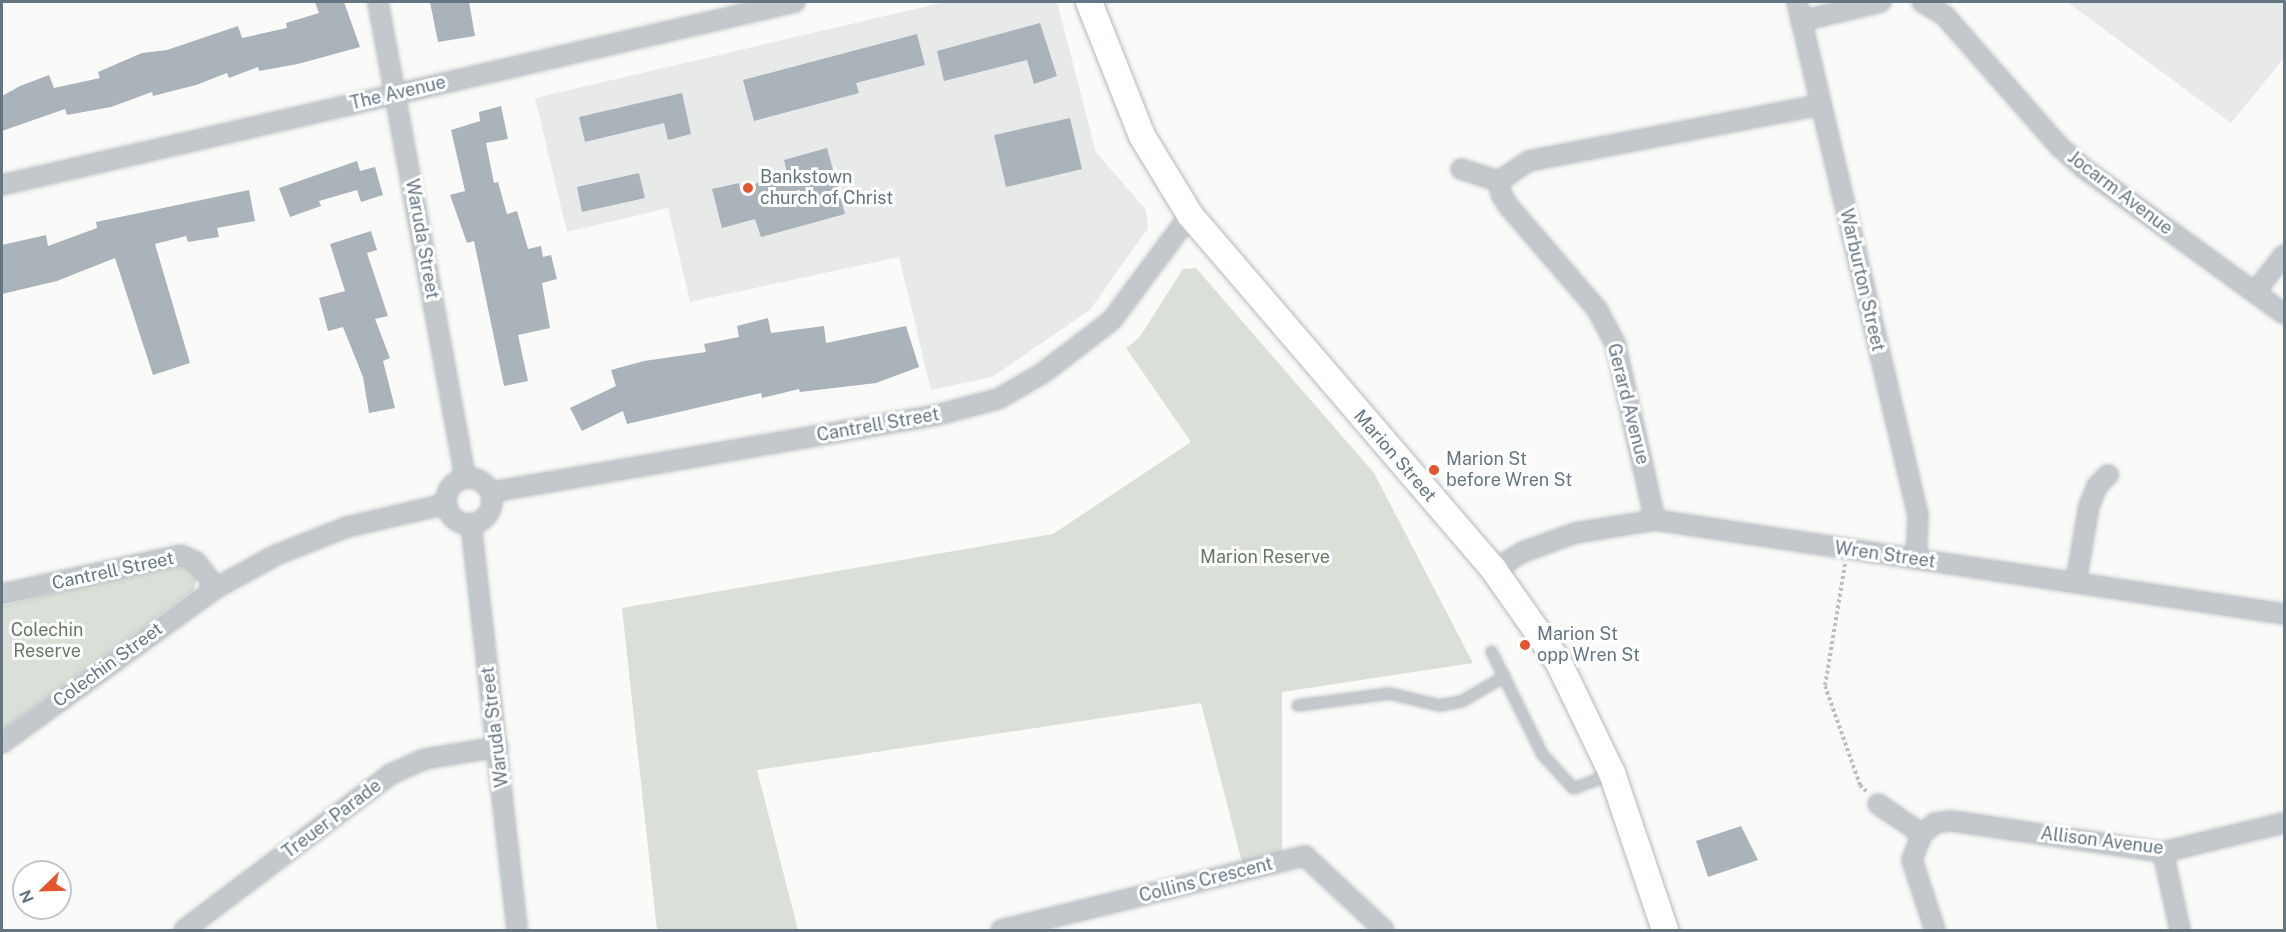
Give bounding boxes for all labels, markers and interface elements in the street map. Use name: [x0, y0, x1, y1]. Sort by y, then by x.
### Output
street label: The Avenue: [348, 72, 448, 114]
street label: Jocarm Avenue: [2063, 147, 2177, 239]
place label: Bankstown church of Christ: [760, 167, 893, 210]
street label: Waruda Street: [401, 177, 443, 301]
marker: Bankstown church of Christ: [741, 181, 755, 195]
street label: Warburton Street: [1835, 207, 1889, 353]
street label: Gerard Avenue: [1603, 341, 1653, 467]
street label: Cantrell Street: [815, 404, 941, 446]
street label: Marion Street: [1349, 406, 1441, 506]
place label: Marion St before Wren St: [1446, 449, 1573, 492]
marker: Marion St before Wren St: [1427, 463, 1441, 477]
street label: Wren Street: [1833, 537, 1937, 573]
park label: Marion Reserve: [1200, 546, 1330, 568]
street label: Cantrell Street: [50, 548, 176, 594]
street label: Colechin Street: [49, 618, 167, 712]
park label: Colechin Reserve: [11, 620, 83, 662]
place label: Marion St opp Wren St: [1537, 624, 1641, 666]
marker: Marion St opp Wren St: [1518, 638, 1532, 652]
street label: Waruda Street: [477, 665, 513, 789]
street label: Treuer Parade: [278, 775, 386, 863]
street label: Allison Avenue: [2039, 823, 2165, 859]
street label: Collins Crescent: [1137, 853, 1275, 907]
north arrow: [12, 860, 72, 920]
text: N: [16, 887, 38, 906]

